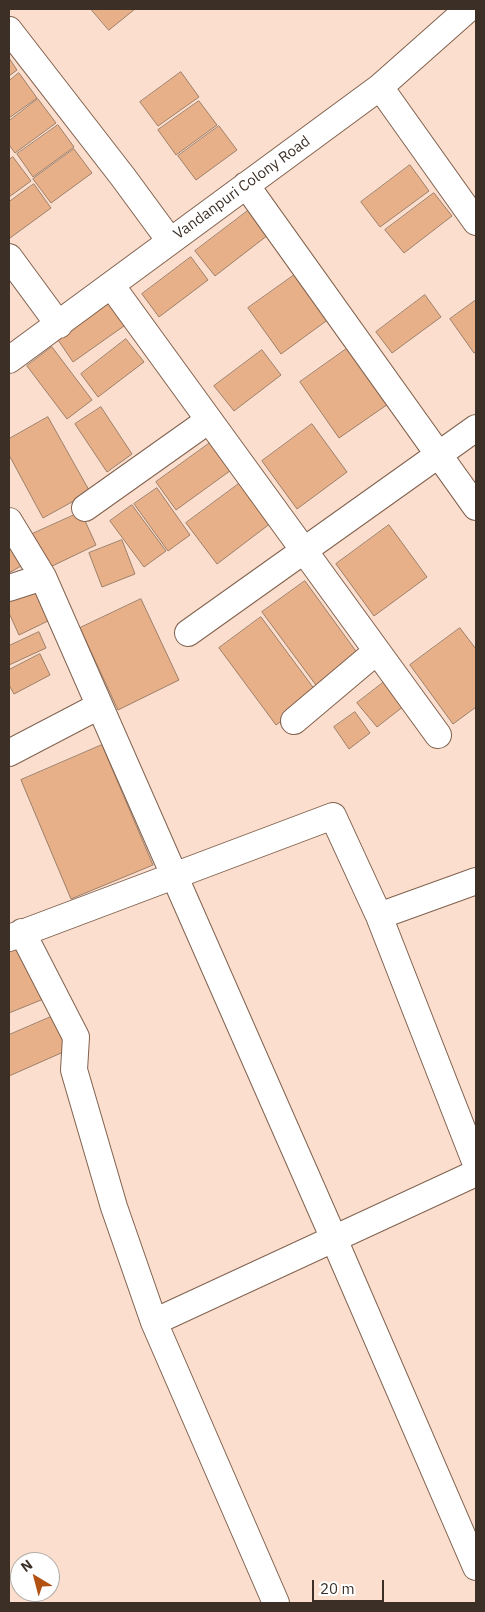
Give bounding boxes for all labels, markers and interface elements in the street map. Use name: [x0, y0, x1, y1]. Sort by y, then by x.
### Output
street label: Vandanpuri Colony Road: [170, 132, 314, 244]
north arrow: [10, 1552, 60, 1602]
text: N: [17, 1556, 36, 1576]
scale bar: [315, 1570, 388, 1602]
text: 20 m: [320, 1579, 355, 1598]

